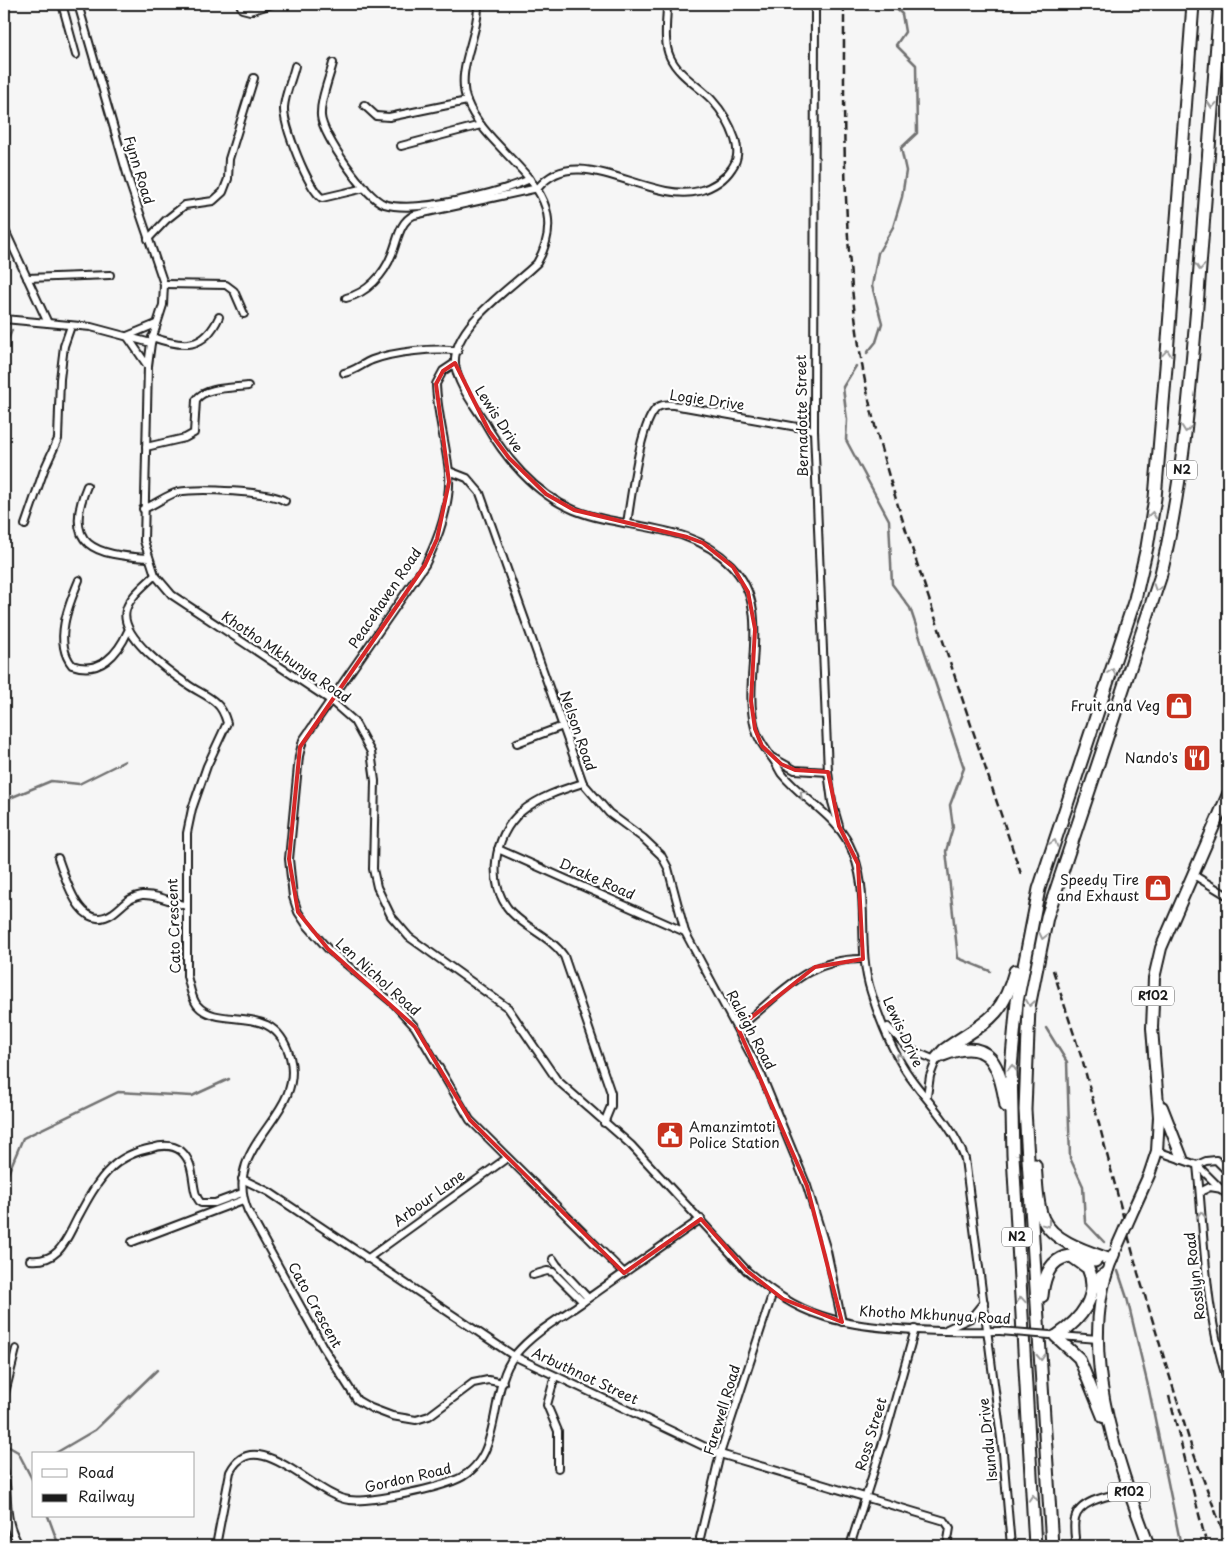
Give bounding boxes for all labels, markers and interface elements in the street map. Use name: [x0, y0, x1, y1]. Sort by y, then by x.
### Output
one-way arrow: [1207, 101, 1218, 109]
street label: Fynn Road: [119, 133, 160, 207]
one-way arrow: [1195, 263, 1206, 271]
one-way arrow: [1161, 349, 1172, 357]
street label: Bernadotte Street: [790, 354, 813, 478]
street label: Lewis Drive: [470, 381, 529, 456]
street label: Logie Drive: [668, 384, 746, 415]
one-way arrow: [1181, 425, 1192, 433]
road number: N2: [1167, 460, 1197, 480]
one-way arrow: [1146, 511, 1157, 519]
street label: Peacehaven Road: [343, 543, 426, 652]
one-way arrow: [1153, 583, 1163, 592]
street label: Khotho Mkhunya Road: [217, 605, 355, 708]
one-way arrow: [1106, 668, 1116, 677]
street label: Nelson Road: [555, 688, 602, 774]
shop icon: Fruit and Veg: [1164, 691, 1194, 721]
place label: Fruit and Veg: [1071, 695, 1160, 716]
restaurant icon: Nando's: [1182, 743, 1212, 773]
place label: Nando's: [1125, 747, 1178, 768]
one-way arrow: [799, 791, 808, 800]
one-way arrow: [1048, 839, 1058, 847]
street label: Drake Road: [556, 852, 638, 905]
place label: Speedy Tire and Exhaust: [1056, 869, 1139, 906]
shop icon: Speedy Tire and Exhaust: [1143, 873, 1173, 903]
street label: Cato Crescent: [161, 878, 186, 974]
one-way arrow: [1038, 931, 1049, 940]
street label: Len Nichol Road: [331, 933, 425, 1021]
street label: Raleigh Road: [722, 986, 781, 1073]
road number: R102: [1132, 986, 1174, 1006]
street label: Lewis Drive: [878, 993, 929, 1071]
one-way arrow: [1025, 999, 1036, 1007]
one-way arrow: [895, 1054, 905, 1063]
one-way arrow: [1006, 1064, 1017, 1072]
place label: Amanzimtoti Police Station: [689, 1116, 780, 1153]
public building icon: Amanzimtoti Police Station: [655, 1120, 685, 1150]
street label: Arbour Lane: [388, 1164, 469, 1231]
one-way arrow: [1196, 1210, 1207, 1218]
one-way arrow: [1042, 1219, 1051, 1228]
road number: N2: [1002, 1228, 1032, 1246]
street label: Rosslyn Road: [1179, 1231, 1210, 1321]
street label: Cato Crescent: [283, 1258, 348, 1352]
one-way arrow: [1016, 1296, 1027, 1304]
street label: Khotho Mkhunya Road: [859, 1300, 1012, 1329]
street label: Arbuthnot Street: [529, 1342, 642, 1410]
one-way arrow: [1036, 1353, 1047, 1361]
street label: Farewell Road: [698, 1362, 745, 1458]
street label: Ross Street: [849, 1394, 892, 1473]
street label: Isundu Drive: [973, 1397, 1002, 1483]
legend: [32, 1452, 195, 1518]
street label: Gordon Road: [362, 1457, 453, 1498]
text: Road: [78, 1460, 114, 1483]
road number: R102: [1108, 1482, 1150, 1501]
text: Railway: [78, 1484, 135, 1507]
one-way arrow: [1027, 1493, 1038, 1501]

